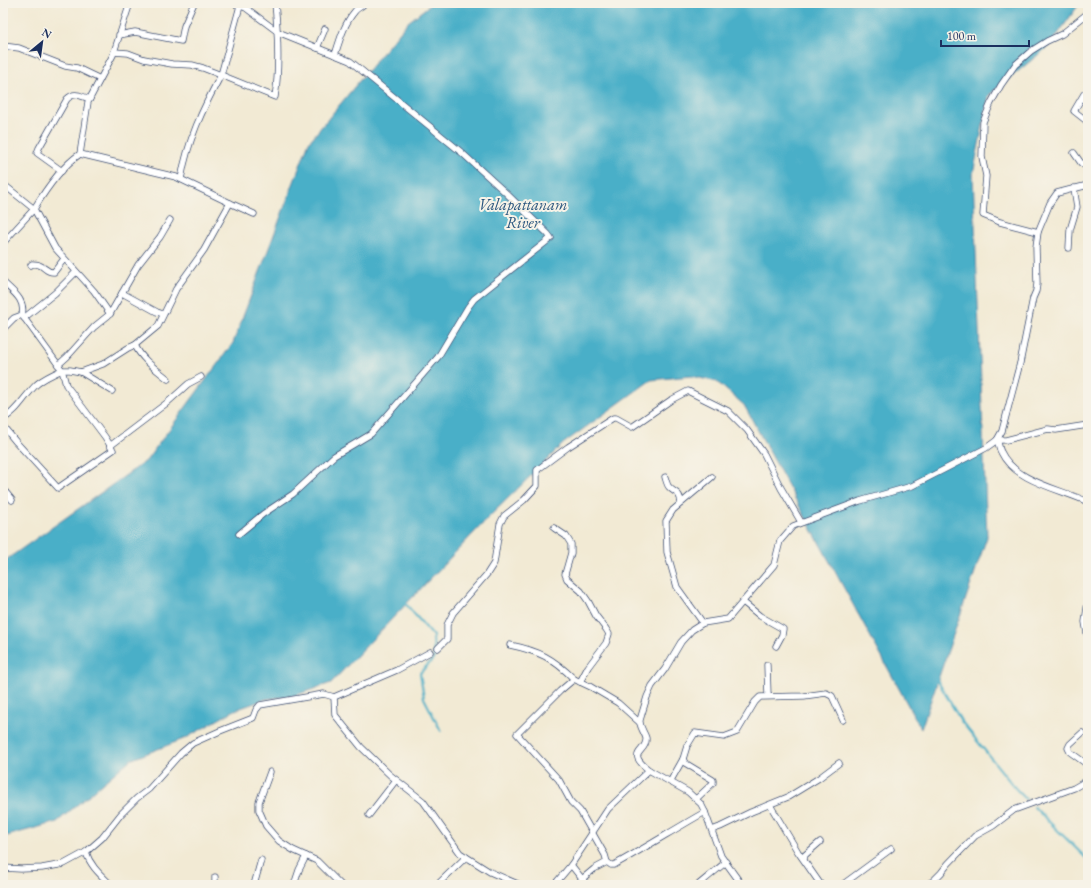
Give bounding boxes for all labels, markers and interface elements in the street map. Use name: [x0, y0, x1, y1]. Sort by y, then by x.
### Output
north arrow: [22, 22, 62, 62]
scale bar: [941, 22, 1029, 48]
text: N: [40, 25, 54, 42]
text: 100 m: [947, 28, 977, 44]
water label: Valapattanam River: [479, 194, 567, 233]

